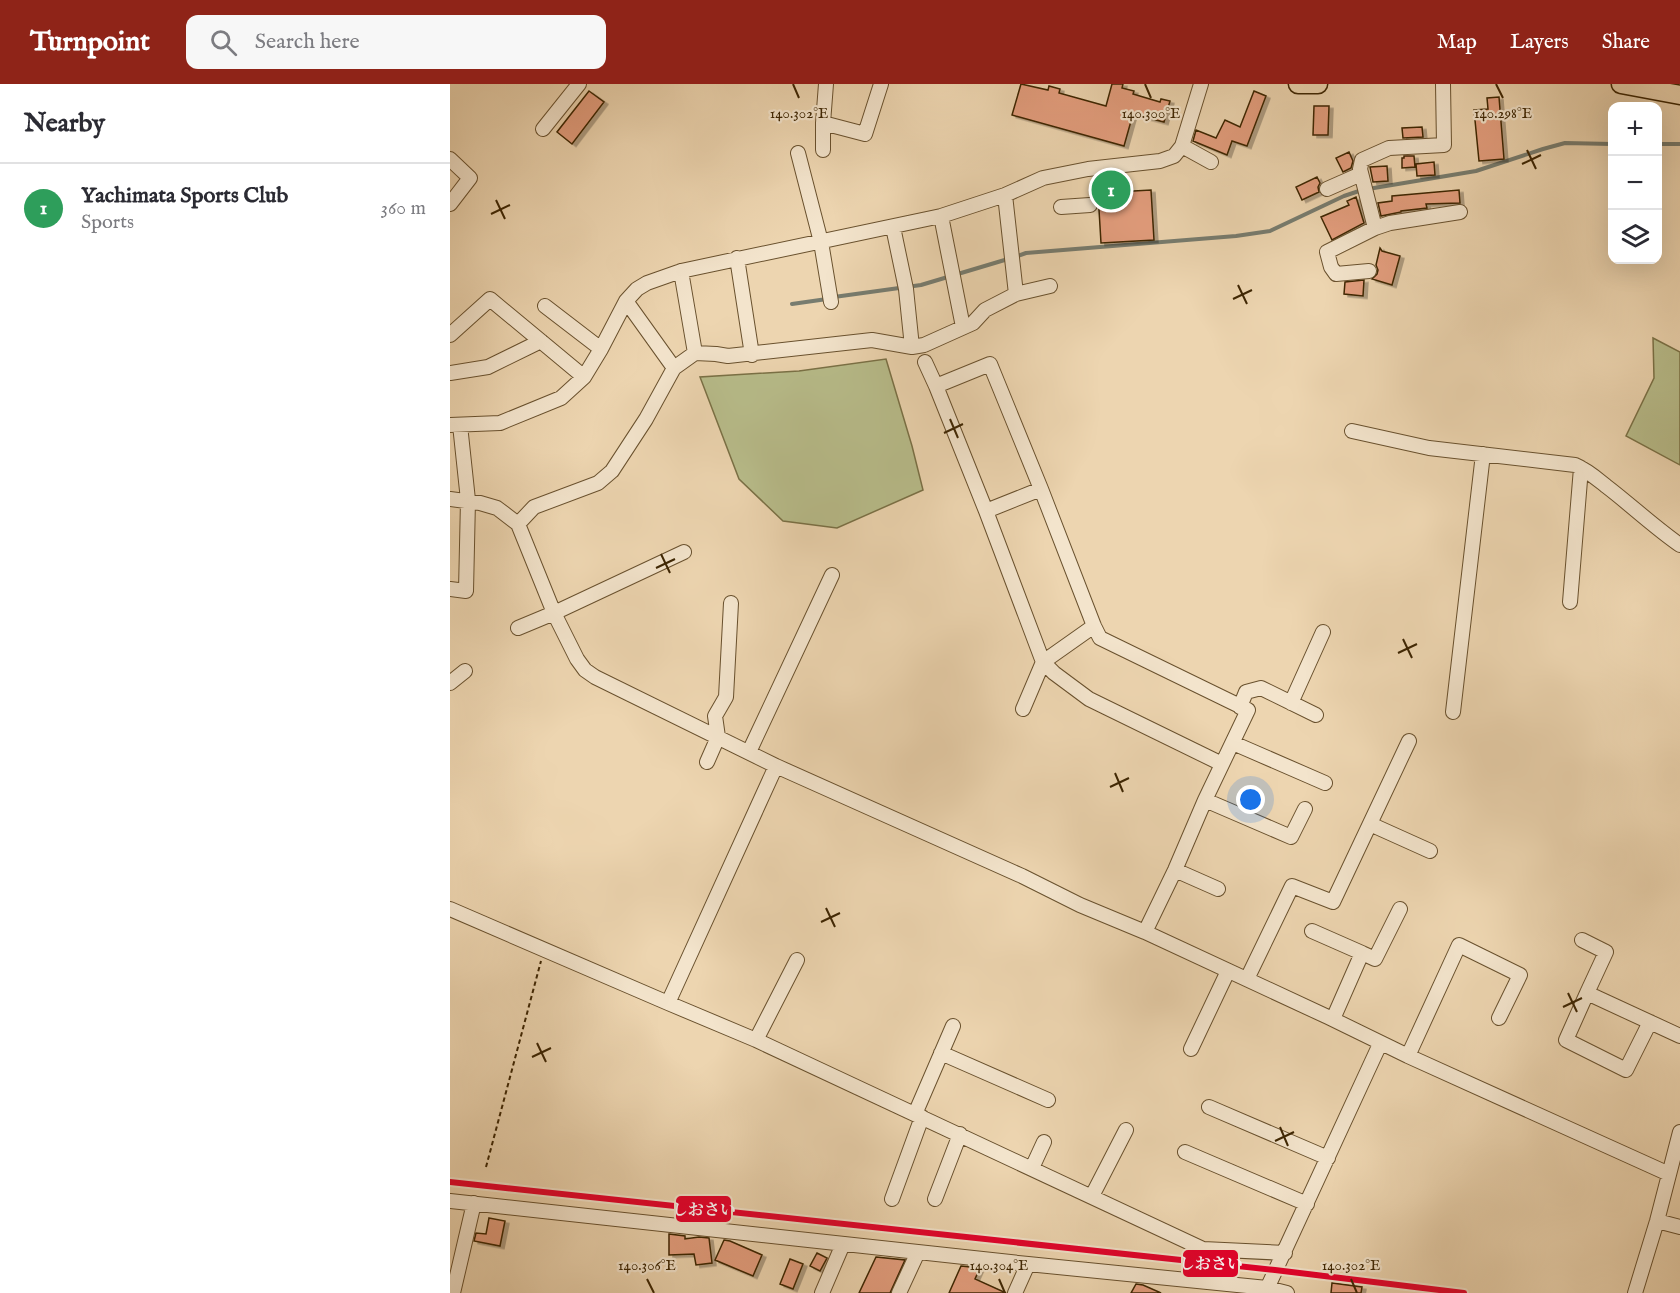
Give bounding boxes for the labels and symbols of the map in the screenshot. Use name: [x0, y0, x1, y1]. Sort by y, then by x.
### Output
text: 140.302°E: [770, 104, 828, 123]
text: 140.300°E: [1121, 104, 1181, 123]
text: 140.298°E: [1474, 104, 1532, 123]
pin: 1: [1092, 168, 1130, 212]
your location: [1236, 785, 1265, 814]
line badge: しおさい: [675, 1195, 732, 1223]
text: しおさい: [672, 1201, 736, 1221]
line badge: しおさい: [1182, 1249, 1239, 1278]
text: しおさい: [1179, 1255, 1243, 1275]
text: 140.306°E: [618, 1256, 676, 1275]
text: 140.304°E: [970, 1256, 1029, 1275]
text: 140.302°E: [1322, 1256, 1380, 1275]

